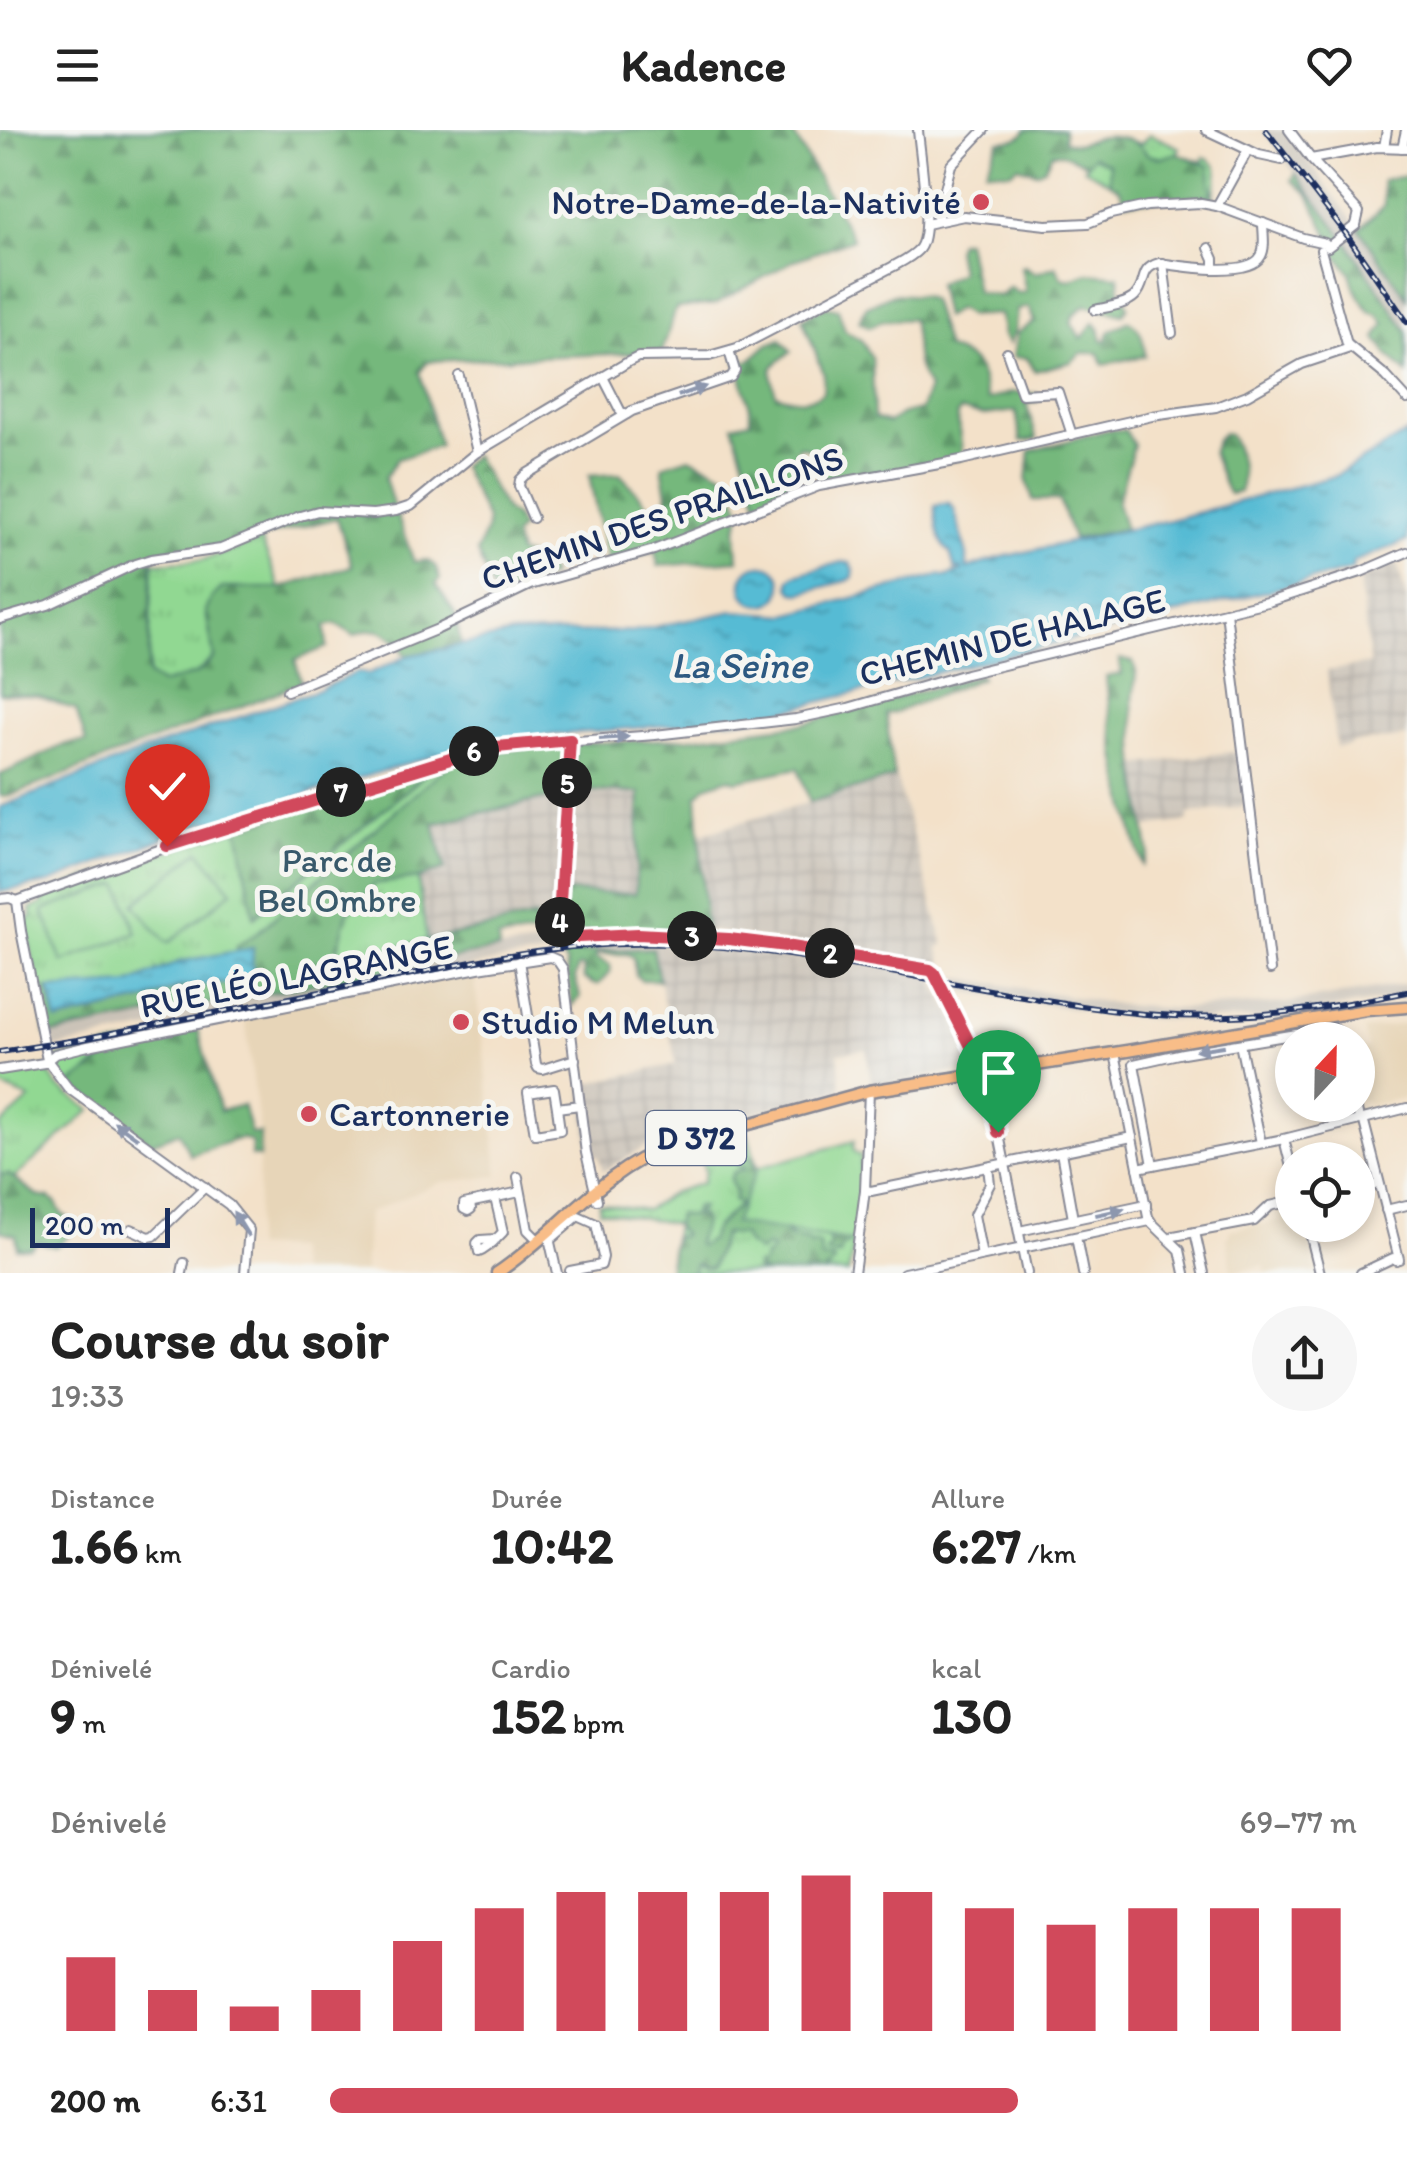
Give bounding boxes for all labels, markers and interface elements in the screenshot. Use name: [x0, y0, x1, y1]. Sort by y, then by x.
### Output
icon: menu: [50, 38, 105, 93]
text: Kadence: [621, 38, 786, 92]
icon: heart: [1302, 38, 1357, 93]
place label: Notre-Dame-de-la-Nativité: [551, 181, 961, 223]
marker: Notre-Dame-de-la-Nativité: [970, 191, 992, 213]
one-way arrow: [678, 383, 708, 398]
street label: CHEMIN DES PRAILLONS: [475, 436, 849, 600]
street label: CHEMIN DE HALAGE: [855, 579, 1169, 695]
water label: La Seine: [671, 642, 809, 688]
pin: 6: [449, 726, 499, 776]
one-way arrow: [599, 729, 631, 745]
text: 6: [467, 734, 481, 768]
pin: [125, 744, 210, 847]
pin: 5: [542, 758, 592, 808]
icon: check: [140, 759, 195, 814]
text: 5: [560, 766, 574, 800]
pin: 7: [316, 767, 366, 817]
text: 7: [334, 775, 348, 809]
park label: Parc de Bel Ombre: [257, 839, 417, 921]
pin: 4: [535, 897, 585, 947]
text: 4: [552, 905, 568, 939]
pin: 3: [667, 911, 717, 961]
text: 3: [684, 919, 700, 953]
street label: RUE LÉO LAGRANGE: [136, 925, 456, 1027]
pin: 2: [805, 928, 855, 978]
text: 2: [823, 936, 837, 970]
place label: Studio M Melun: [481, 1001, 715, 1043]
marker: Studio M Melun: [450, 1011, 472, 1033]
north arrow: [1275, 1022, 1375, 1122]
map controls: [1275, 1022, 1375, 1242]
pin: [956, 1030, 1041, 1133]
one-way arrow: [1193, 1041, 1225, 1056]
icon: arrive: [971, 1045, 1026, 1100]
place label: Cartonnerie: [329, 1093, 510, 1135]
marker: Cartonnerie: [298, 1103, 320, 1125]
road number: D 372: [646, 1111, 746, 1165]
one-way arrow: [113, 1121, 139, 1141]
button: locate: [1275, 1142, 1375, 1242]
scale bar: [30, 1203, 170, 1248]
one-way arrow: [1094, 1203, 1125, 1219]
text: 200 m: [45, 1208, 124, 1242]
one-way arrow: [232, 1210, 251, 1237]
text: Course du soir: [50, 1306, 389, 1372]
button: share: [1252, 1306, 1357, 1411]
text: 19:33: [50, 1377, 124, 1415]
text: Distance: [50, 1481, 155, 1515]
text: Durée: [491, 1481, 562, 1515]
text: Allure: [931, 1481, 1005, 1515]
text: 1.66: [50, 1515, 138, 1576]
text: 10:42: [491, 1515, 613, 1576]
text: 6:27: [931, 1515, 1021, 1576]
text: km: [138, 1536, 182, 1570]
text: /km: [1021, 1536, 1076, 1570]
text: Dénivelé: [50, 1651, 152, 1685]
text: Cardio: [491, 1651, 571, 1685]
text: kcal: [931, 1651, 981, 1685]
text: 9: [50, 1685, 76, 1746]
text: 152: [491, 1685, 566, 1746]
text: 130: [931, 1685, 1013, 1746]
text: m: [76, 1706, 106, 1740]
text: bpm: [566, 1706, 625, 1740]
text: Dénivelé: [50, 1803, 167, 1841]
text: 69–77 m: [1240, 1803, 1357, 1841]
text: 200 m: [50, 2082, 140, 2120]
text: 6:31: [210, 2082, 267, 2120]

